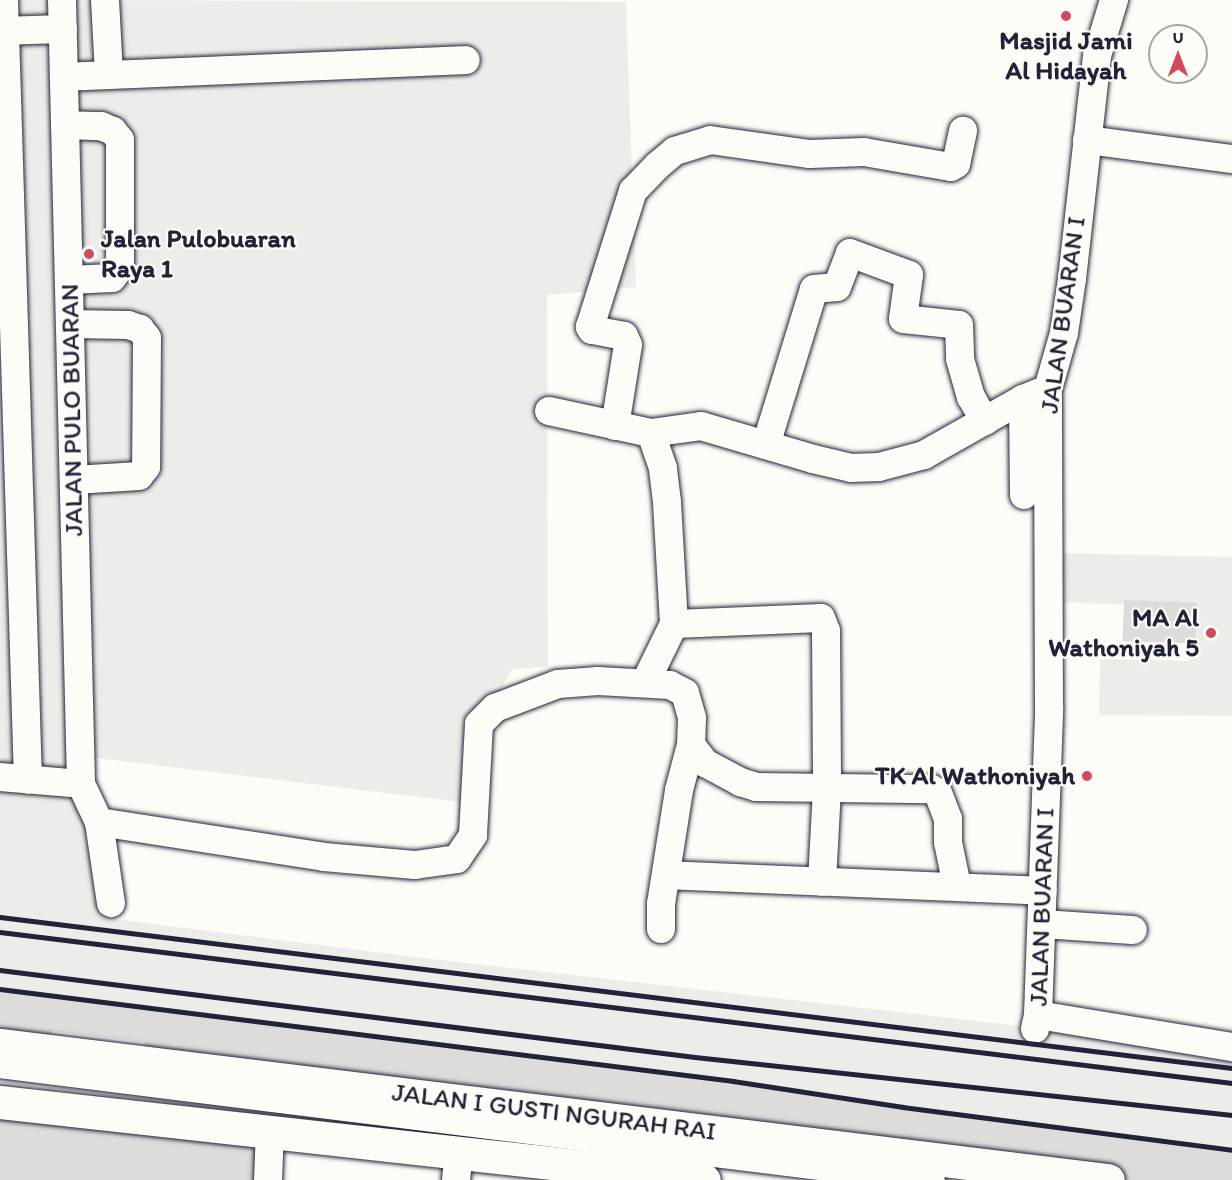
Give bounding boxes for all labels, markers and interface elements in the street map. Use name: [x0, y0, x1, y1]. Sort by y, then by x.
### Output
marker: Masjid Jami Al Hidayah: [1059, 9, 1073, 23]
north arrow: [1148, 24, 1208, 84]
place label: Masjid Jami Al Hidayah: [1000, 25, 1132, 86]
text: U: [1173, 28, 1183, 47]
street label: JALAN BUARAN I: [1034, 214, 1092, 416]
place label: Jalan Pulobuaran Raya 1: [101, 223, 296, 284]
marker: Jalan Pulobuaran Raya 1: [82, 247, 96, 261]
street label: JALAN PULO BUARAN: [54, 283, 90, 537]
place label: MA Al Wathoniyah 5: [1048, 602, 1199, 664]
marker: MA Al Wathoniyah 5: [1204, 626, 1218, 640]
place label: TK Al Wathoniyah: [877, 760, 1075, 792]
marker: TK Al Wathoniyah: [1080, 769, 1094, 783]
street label: JALAN BUARAN I: [1023, 807, 1061, 1007]
street label: JALAN I GUSTI NGURAH RAI: [392, 1077, 716, 1147]

